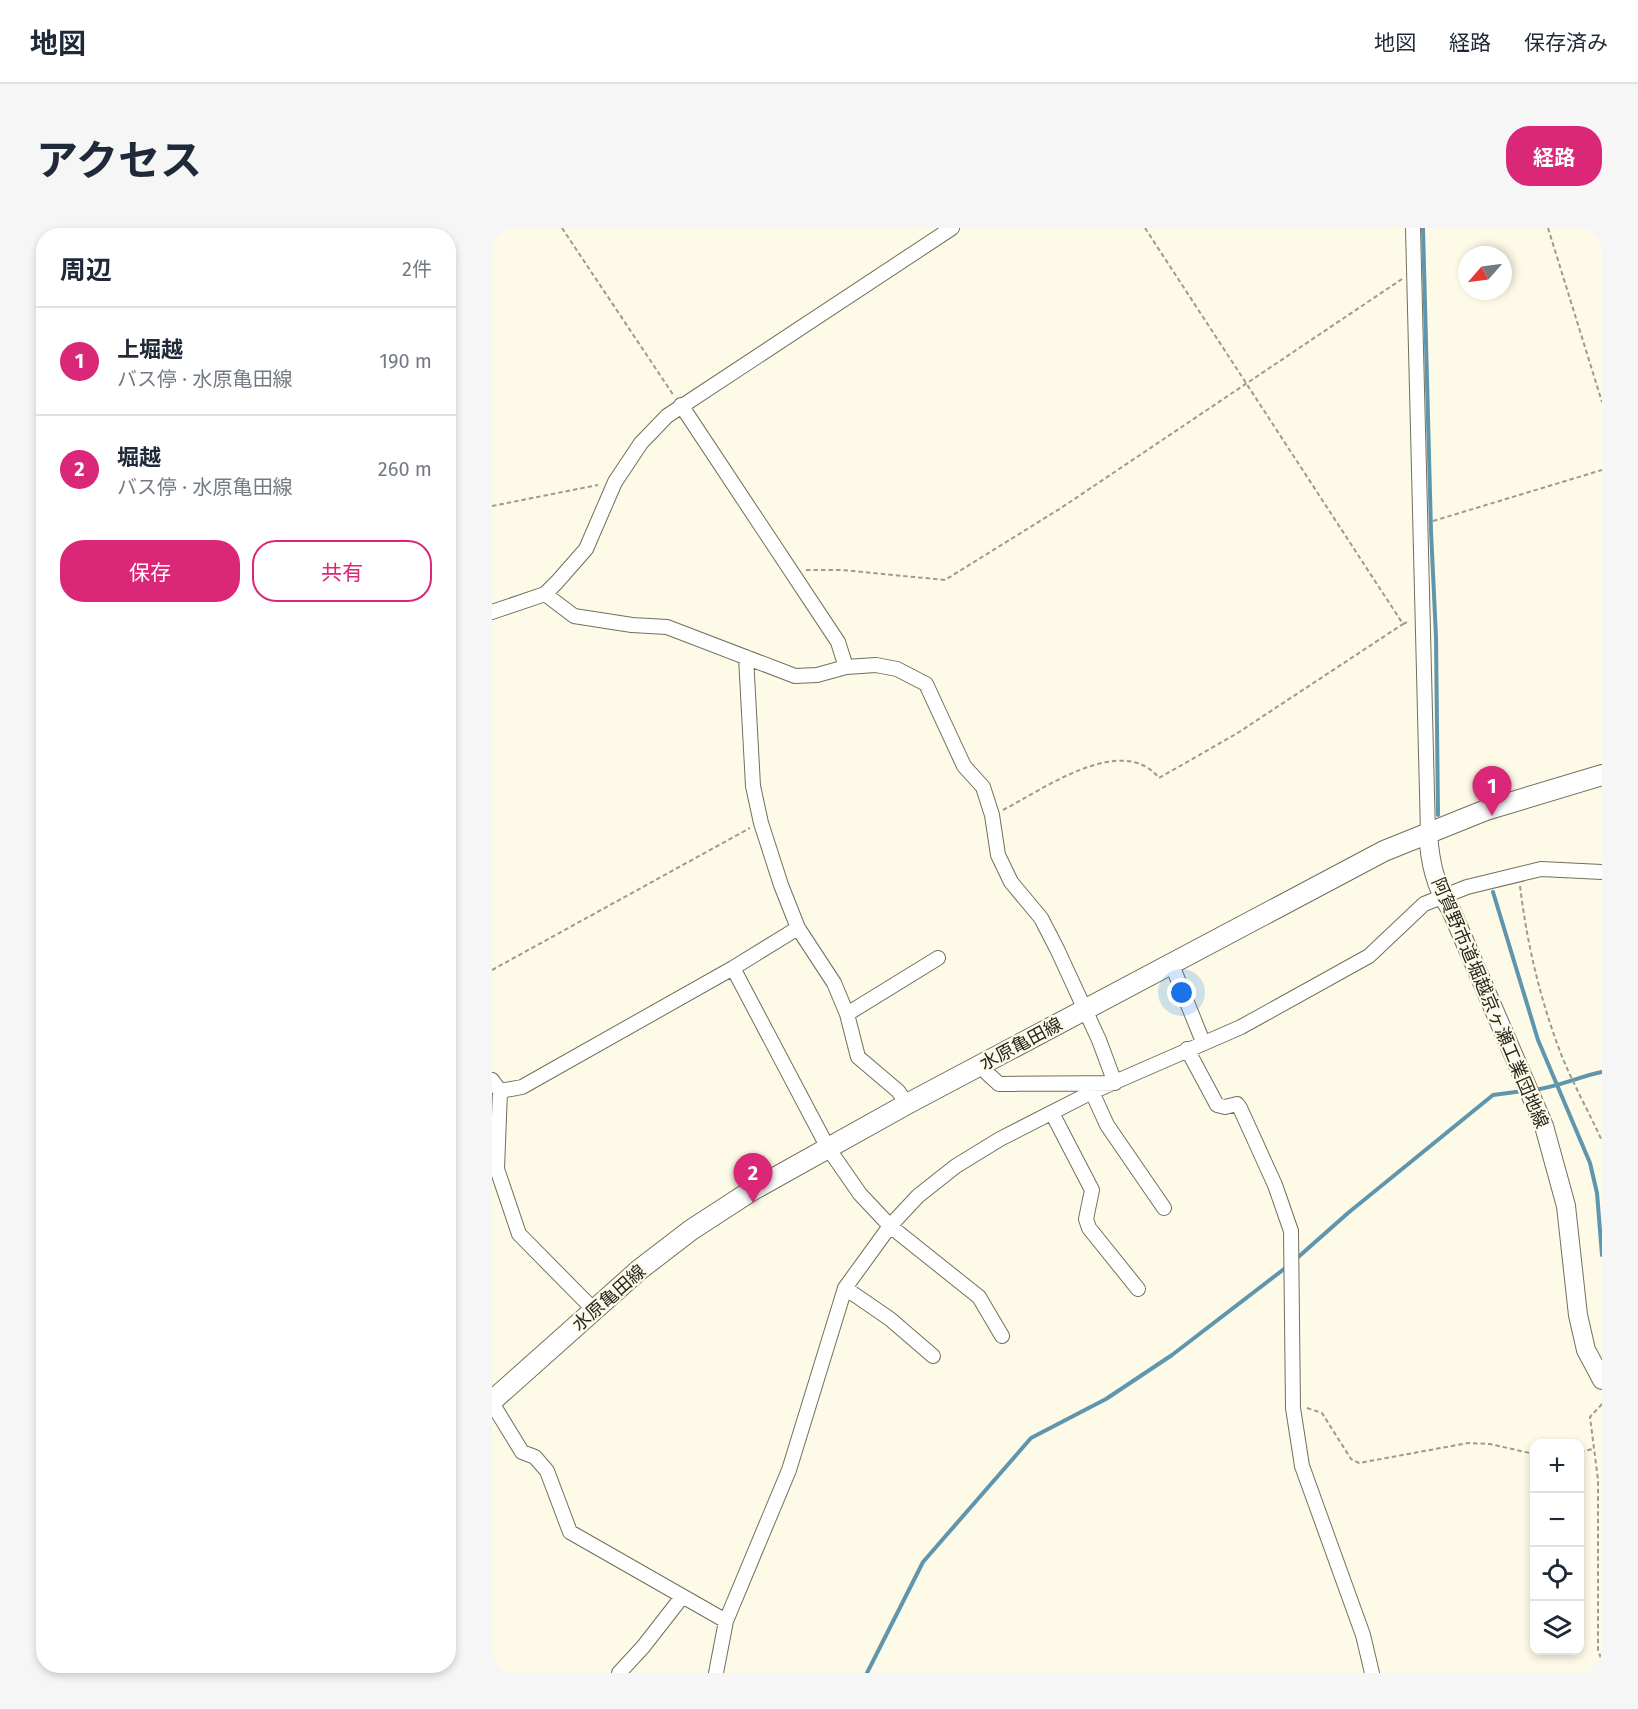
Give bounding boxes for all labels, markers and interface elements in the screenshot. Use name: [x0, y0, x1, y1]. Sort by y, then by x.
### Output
text: 地図: [30, 27, 86, 60]
text: 地図: [1374, 30, 1416, 56]
text: 経路: [1449, 30, 1491, 56]
text: 保存済み: [1524, 30, 1608, 56]
button: 経路: [1506, 126, 1602, 186]
text: アクセス: [36, 136, 202, 186]
north arrow: [1458, 246, 1512, 300]
text: 周辺: [60, 255, 112, 286]
text: 2件: [402, 257, 432, 281]
text: 上堀越: [117, 336, 183, 363]
text: 1: [75, 349, 84, 373]
text: 190 m: [379, 349, 432, 373]
text: バス停 · 水原亀田線: [117, 367, 292, 391]
text: 堀越: [117, 444, 161, 471]
text: 2: [74, 457, 85, 481]
text: 260 m: [378, 457, 432, 481]
text: バス停 · 水原亀田線: [117, 475, 292, 499]
button: 保存: [60, 540, 240, 602]
button: 共有: [252, 540, 432, 602]
pin: 1: [1472, 766, 1512, 816]
street label: 阿賀野市道堀越京ヶ瀬工業団地線: [1427, 874, 1553, 1132]
your location: [1167, 978, 1196, 1007]
street label: 水原亀田線: [976, 1013, 1066, 1075]
pin: 2: [734, 1154, 772, 1203]
street label: 水原亀田線: [568, 1260, 650, 1336]
map controls: [1530, 1439, 1584, 1655]
button: +: [1530, 1439, 1584, 1493]
button: −: [1530, 1493, 1584, 1547]
button: locate: [1530, 1547, 1584, 1601]
button: layers: [1530, 1601, 1584, 1655]

